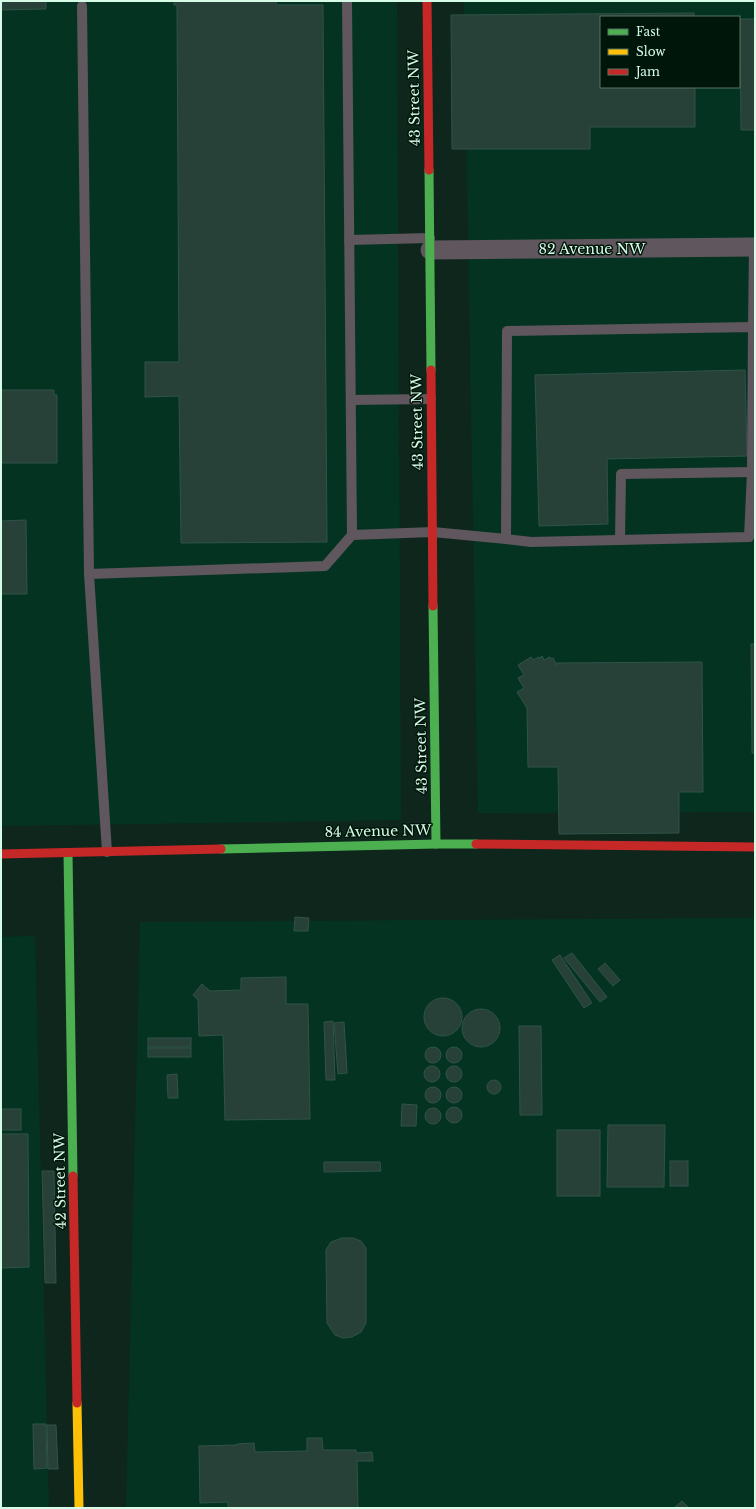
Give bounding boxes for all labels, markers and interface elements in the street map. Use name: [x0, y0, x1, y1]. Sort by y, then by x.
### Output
legend: [600, 16, 740, 88]
text: Fast: [636, 24, 661, 39]
text: Slow: [636, 44, 666, 59]
street label: 43 Street NW: [404, 49, 424, 146]
text: Jam: [634, 64, 660, 79]
street label: 82 Avenue NW: [539, 240, 646, 258]
street label: 43 Street NW: [407, 373, 427, 470]
street label: 43 Street NW: [411, 697, 431, 794]
street label: 84 Avenue NW: [325, 821, 432, 841]
street label: 42 Street NW: [50, 1132, 70, 1229]

